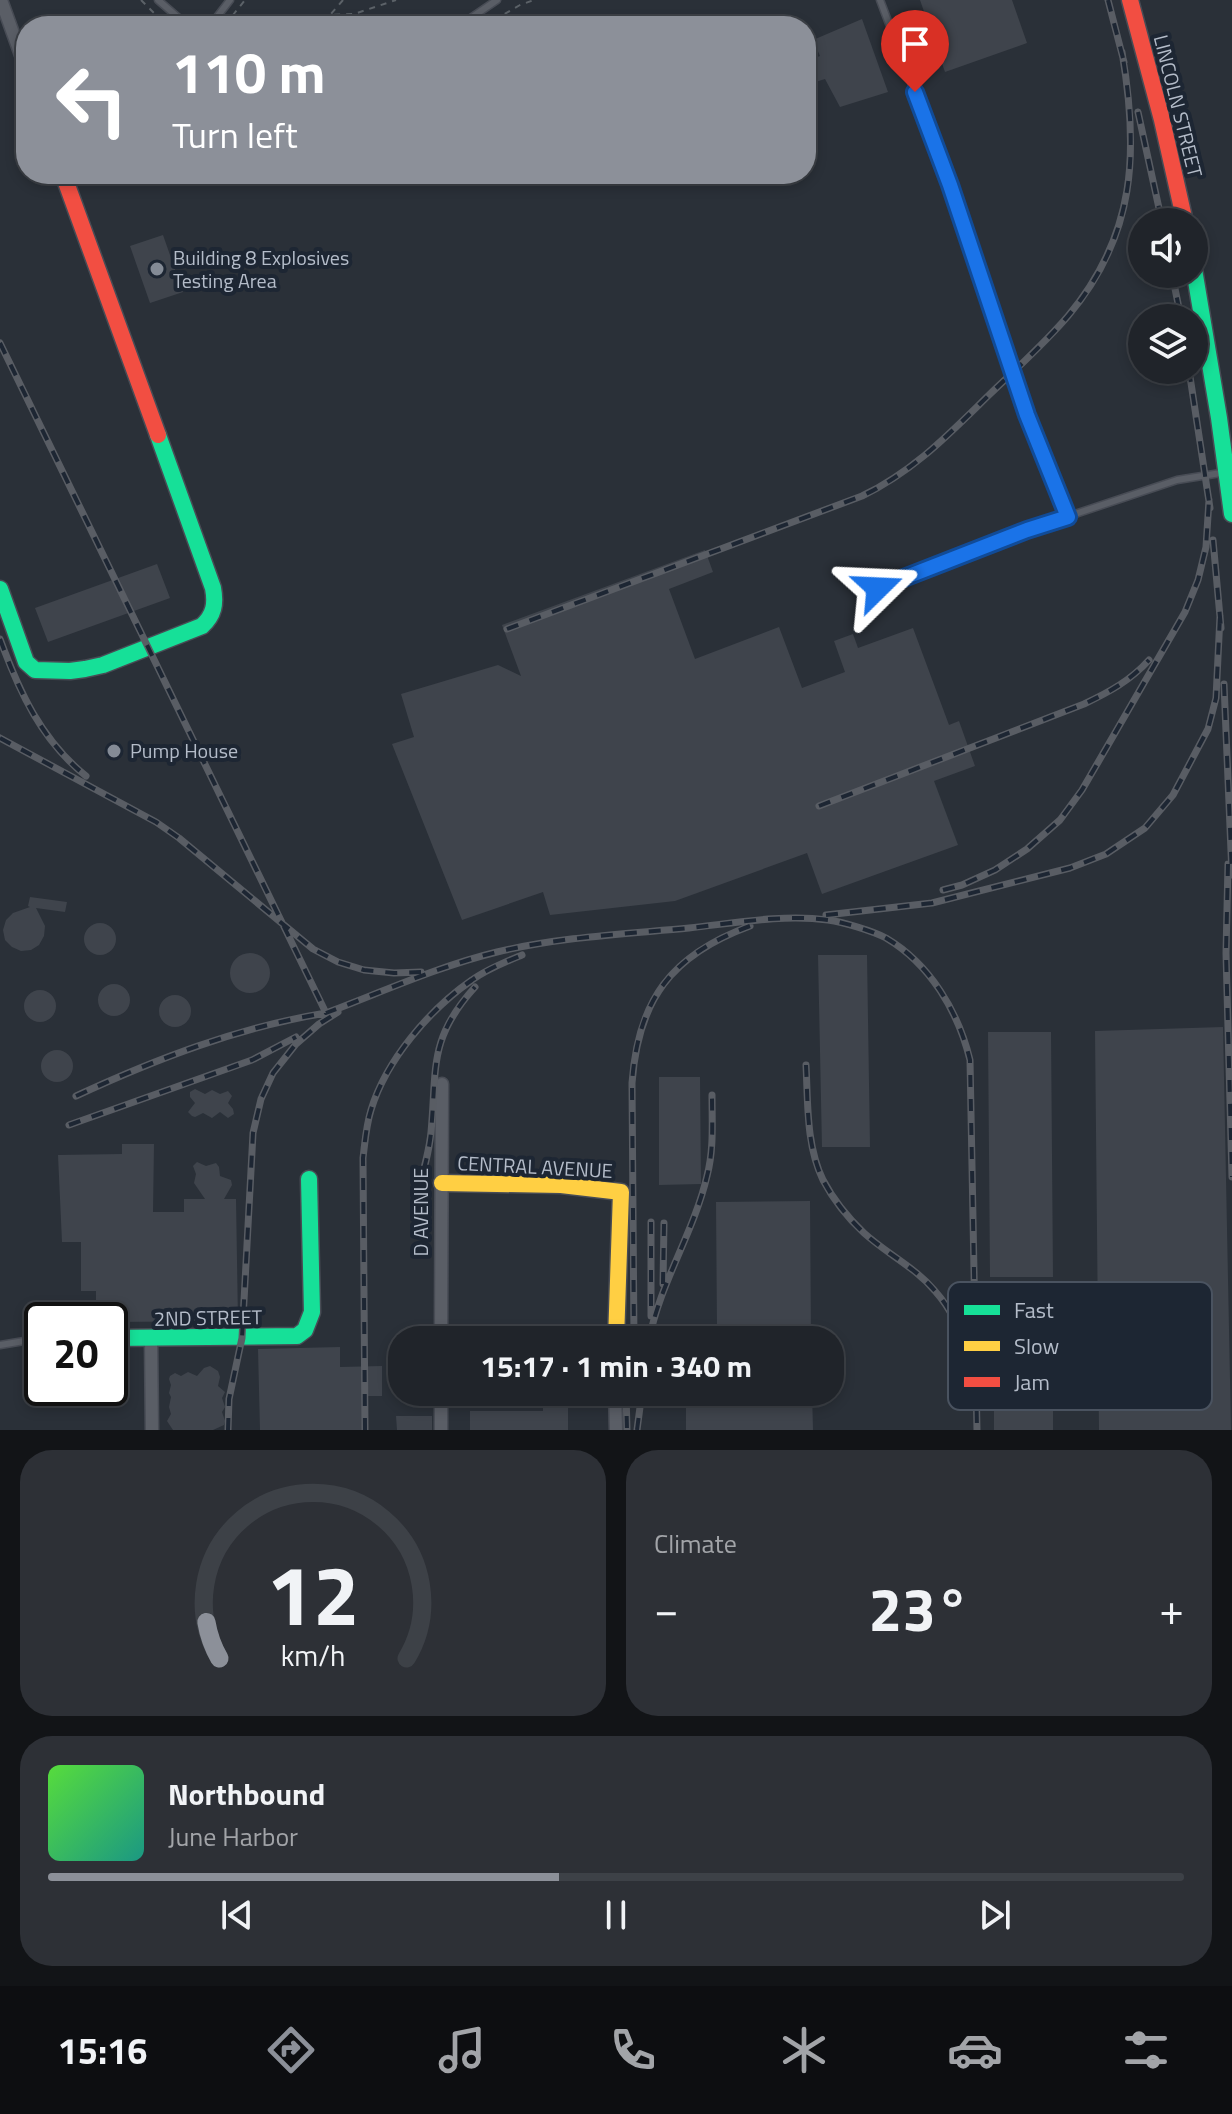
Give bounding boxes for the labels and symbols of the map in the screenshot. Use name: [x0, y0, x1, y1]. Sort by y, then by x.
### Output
pin: [881, 10, 949, 92]
street label: LINCOLN STREET: [1146, 31, 1211, 181]
place label: Building 8 Explosives Testing Area: [173, 242, 349, 296]
marker: Building 8 Explosives Testing Area: [148, 260, 166, 278]
position arrow: [836, 546, 920, 630]
place label: Pump House: [130, 735, 238, 766]
marker: Pump House: [105, 742, 123, 760]
street label: CENTRAL AVENUE: [457, 1147, 614, 1186]
street label: D AVENUE: [405, 1168, 436, 1256]
legend: [948, 1282, 1212, 1410]
text: Fast: [1014, 1293, 1054, 1327]
street label: 2ND STREET: [154, 1301, 263, 1334]
speed limit sign: 20: [24, 1302, 128, 1406]
text: Slow: [1014, 1329, 1060, 1363]
text: Jam: [1014, 1365, 1050, 1399]

